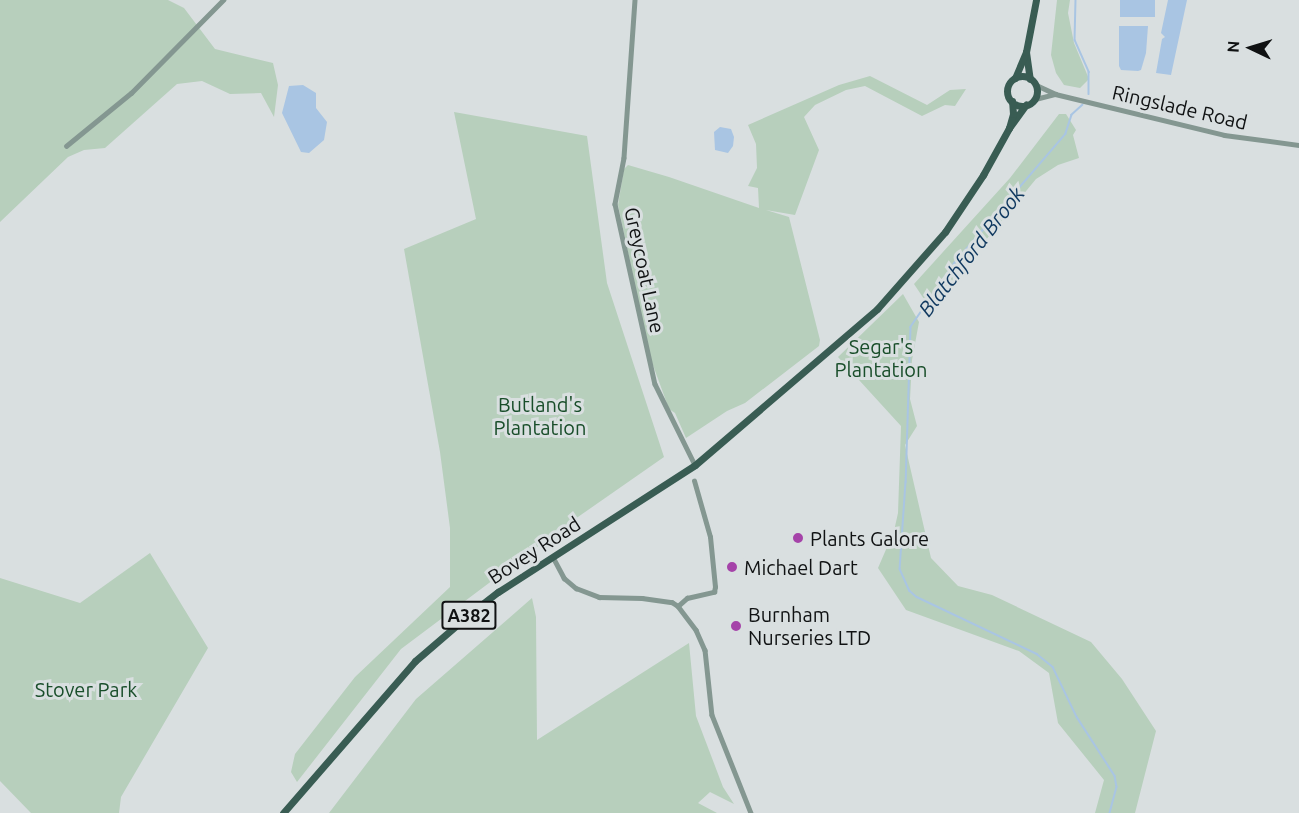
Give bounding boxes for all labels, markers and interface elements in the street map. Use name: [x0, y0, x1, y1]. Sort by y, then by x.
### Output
north arrow: [1221, 18, 1281, 78]
text: N: [1224, 40, 1242, 53]
street label: Ringslade Road: [1110, 80, 1250, 134]
water label: Blatchford Brook: [913, 181, 1029, 321]
street label: Greycoat Lane: [620, 205, 670, 335]
park label: Segar's Plantation: [835, 335, 927, 382]
park label: Butland's Plantation: [494, 392, 586, 439]
street label: Bovey Road: [483, 511, 585, 589]
place label: Plants Galore: [810, 526, 929, 550]
marker: Plants Galore: [791, 531, 805, 545]
place label: Michael Dart: [744, 555, 858, 579]
marker: Michael Dart: [725, 560, 739, 574]
road number: A382: [440, 600, 498, 630]
place label: Burnham Nurseries LTD: [748, 602, 871, 649]
marker: Burnham Nurseries LTD: [729, 619, 743, 633]
park label: Stover Park: [35, 677, 137, 701]

